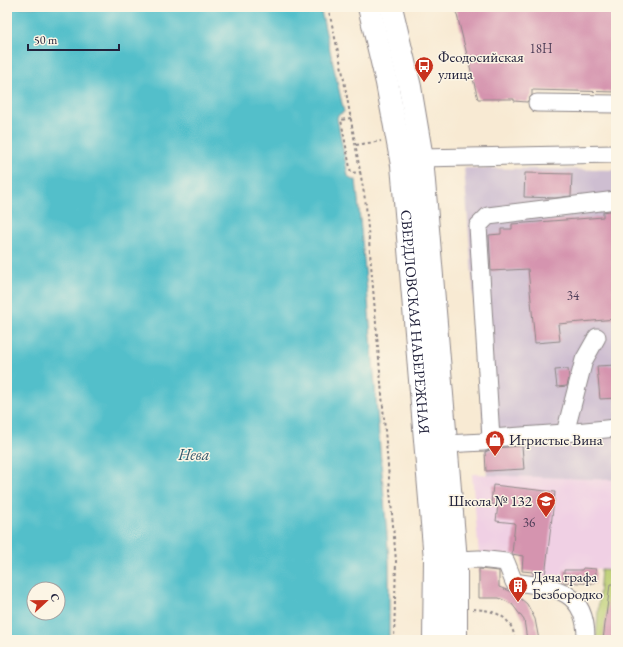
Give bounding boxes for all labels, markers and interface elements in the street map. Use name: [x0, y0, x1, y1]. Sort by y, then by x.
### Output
scale bar: [28, 26, 119, 52]
text: 50 m: [34, 32, 58, 48]
house number: 18Н: [529, 40, 553, 57]
place label: Феодосийская улица: [438, 47, 524, 83]
bus stop icon: Феодосийская улица: [413, 55, 435, 83]
street label: СВЕРДЛОВСКАЯ НАБЕРЕЖНАЯ: [397, 209, 434, 435]
house number: 34: [567, 287, 580, 304]
shop icon: Игристые Вина: [484, 429, 506, 457]
place label: Игристые Вина: [509, 430, 603, 449]
water label: Нева: [177, 444, 210, 465]
school or university icon: Школа № 132: [535, 490, 557, 518]
place label: Школа № 132: [449, 491, 533, 510]
house number: 36: [523, 514, 535, 531]
place label: Дача графа Безбородко: [532, 567, 603, 603]
building icon: Дача графа Безбородко: [507, 575, 529, 603]
north arrow: [26, 581, 66, 621]
text: С: [47, 591, 63, 604]

